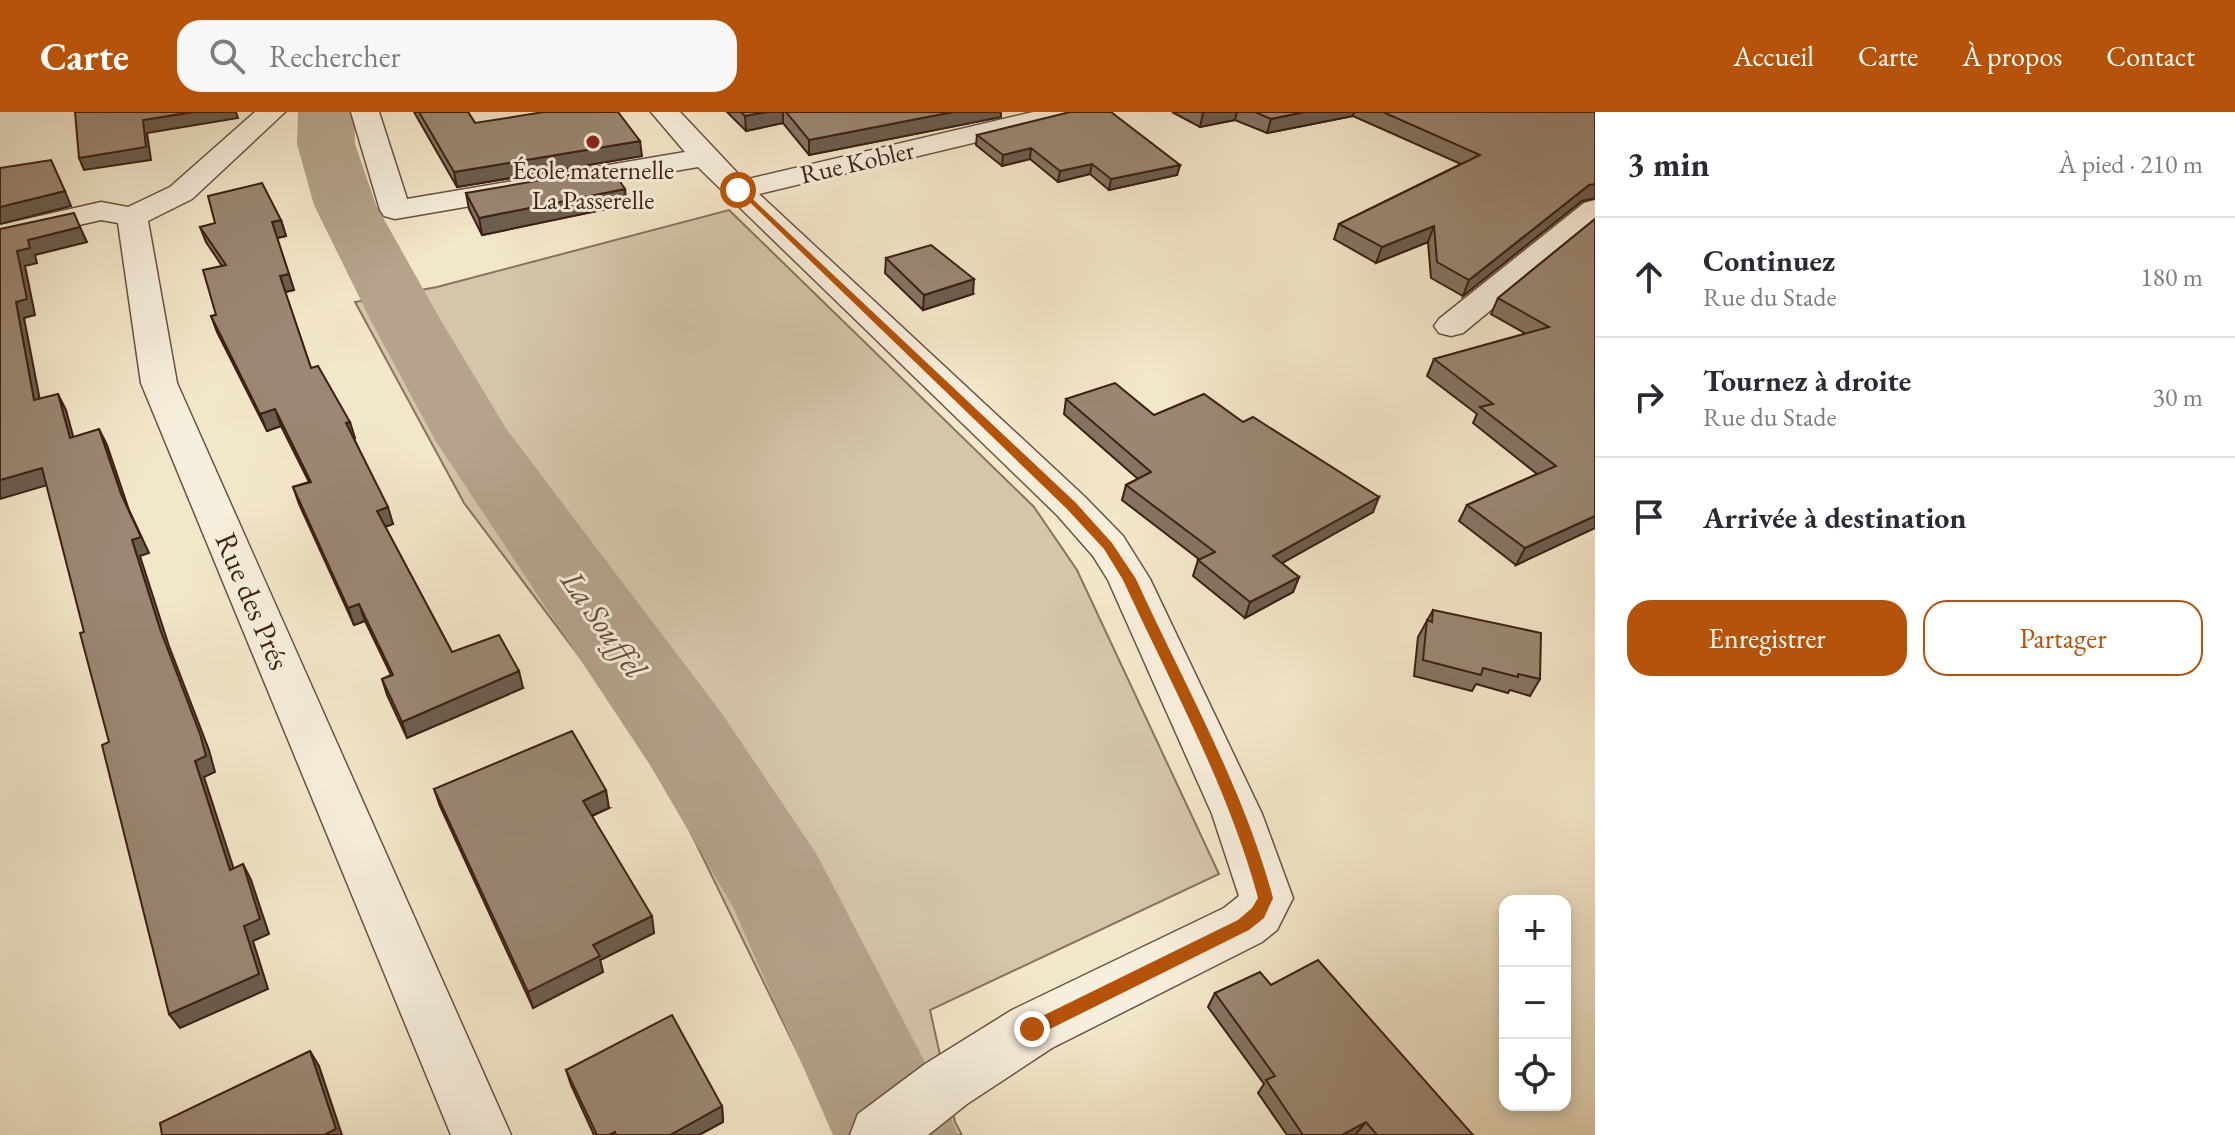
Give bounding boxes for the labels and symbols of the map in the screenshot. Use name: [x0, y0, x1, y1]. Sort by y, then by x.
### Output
street label: Rue Kobler: [797, 132, 918, 192]
marker: École maternelle La Passerelle: [584, 133, 602, 151]
place label: École maternelle La Passerelle: [512, 153, 674, 217]
route start: [720, 172, 756, 208]
street label: Rue des Prés: [207, 526, 299, 676]
water label: La Souffel: [551, 561, 657, 687]
route end: [1014, 1011, 1050, 1047]

